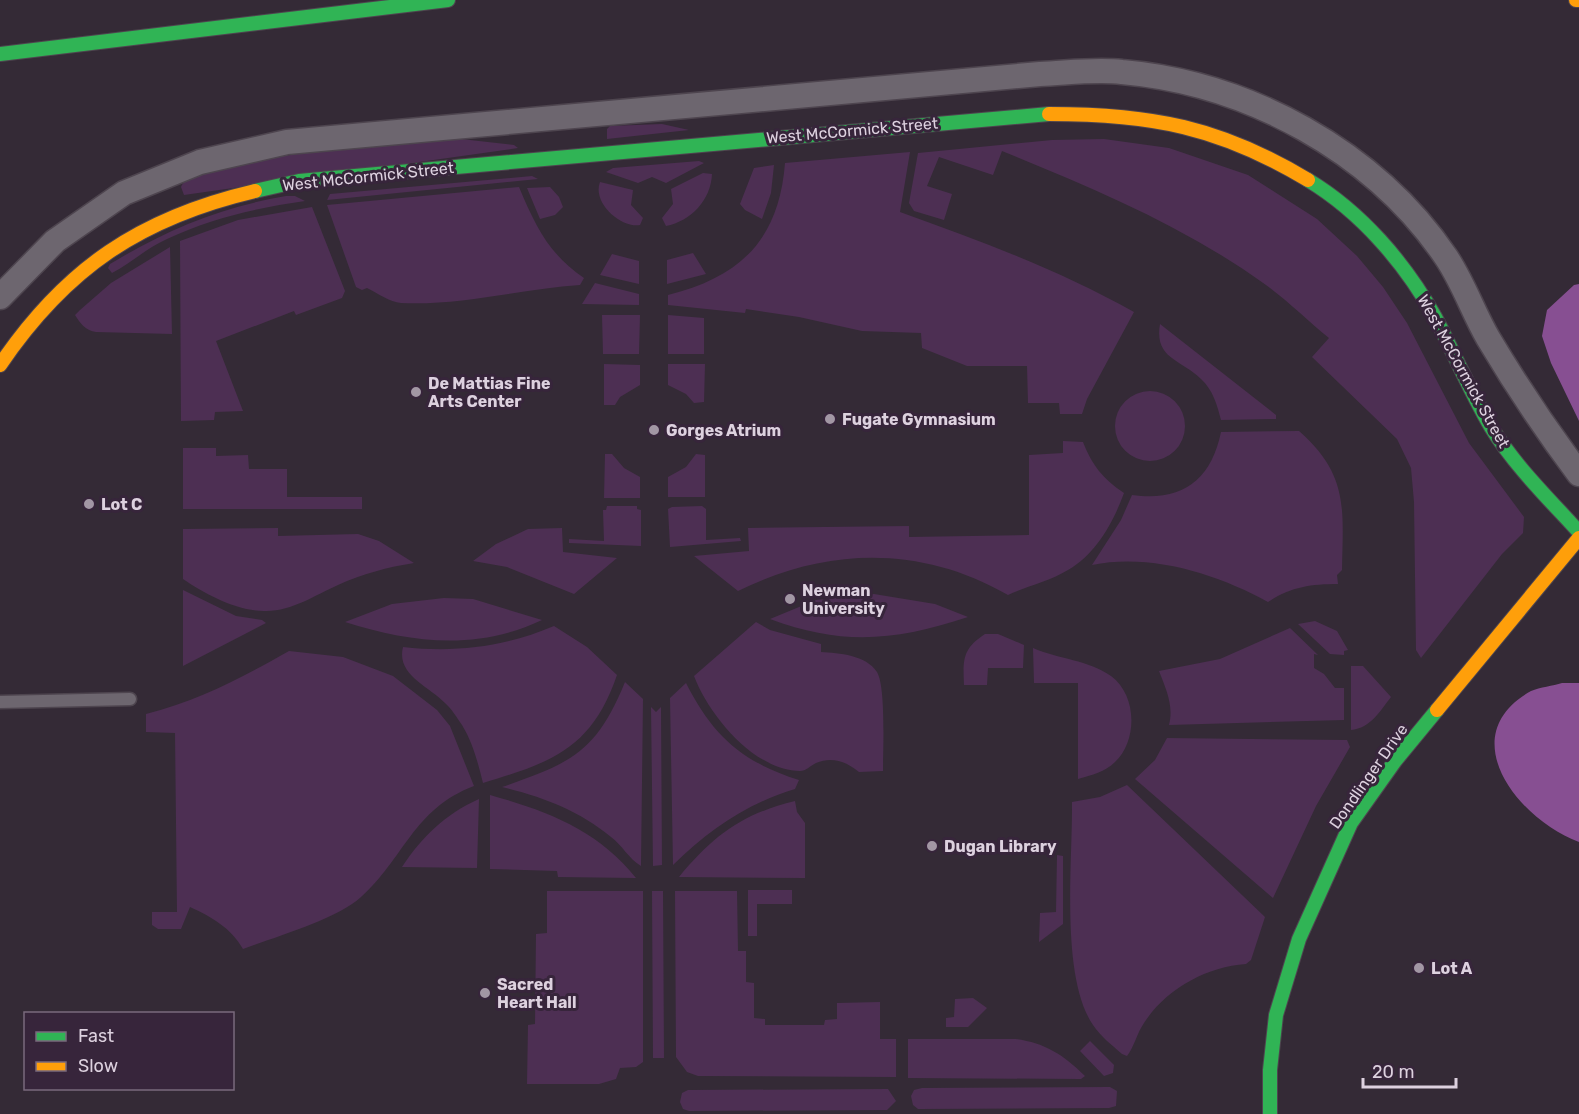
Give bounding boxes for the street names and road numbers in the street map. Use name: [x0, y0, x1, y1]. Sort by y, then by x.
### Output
street label: West McCormick Street: [765, 114, 939, 147]
street label: West McCormick Street: [281, 158, 455, 195]
street label: West McCormick Street: [1413, 291, 1514, 451]
street label: Dondlinger Drive: [1325, 720, 1412, 832]

